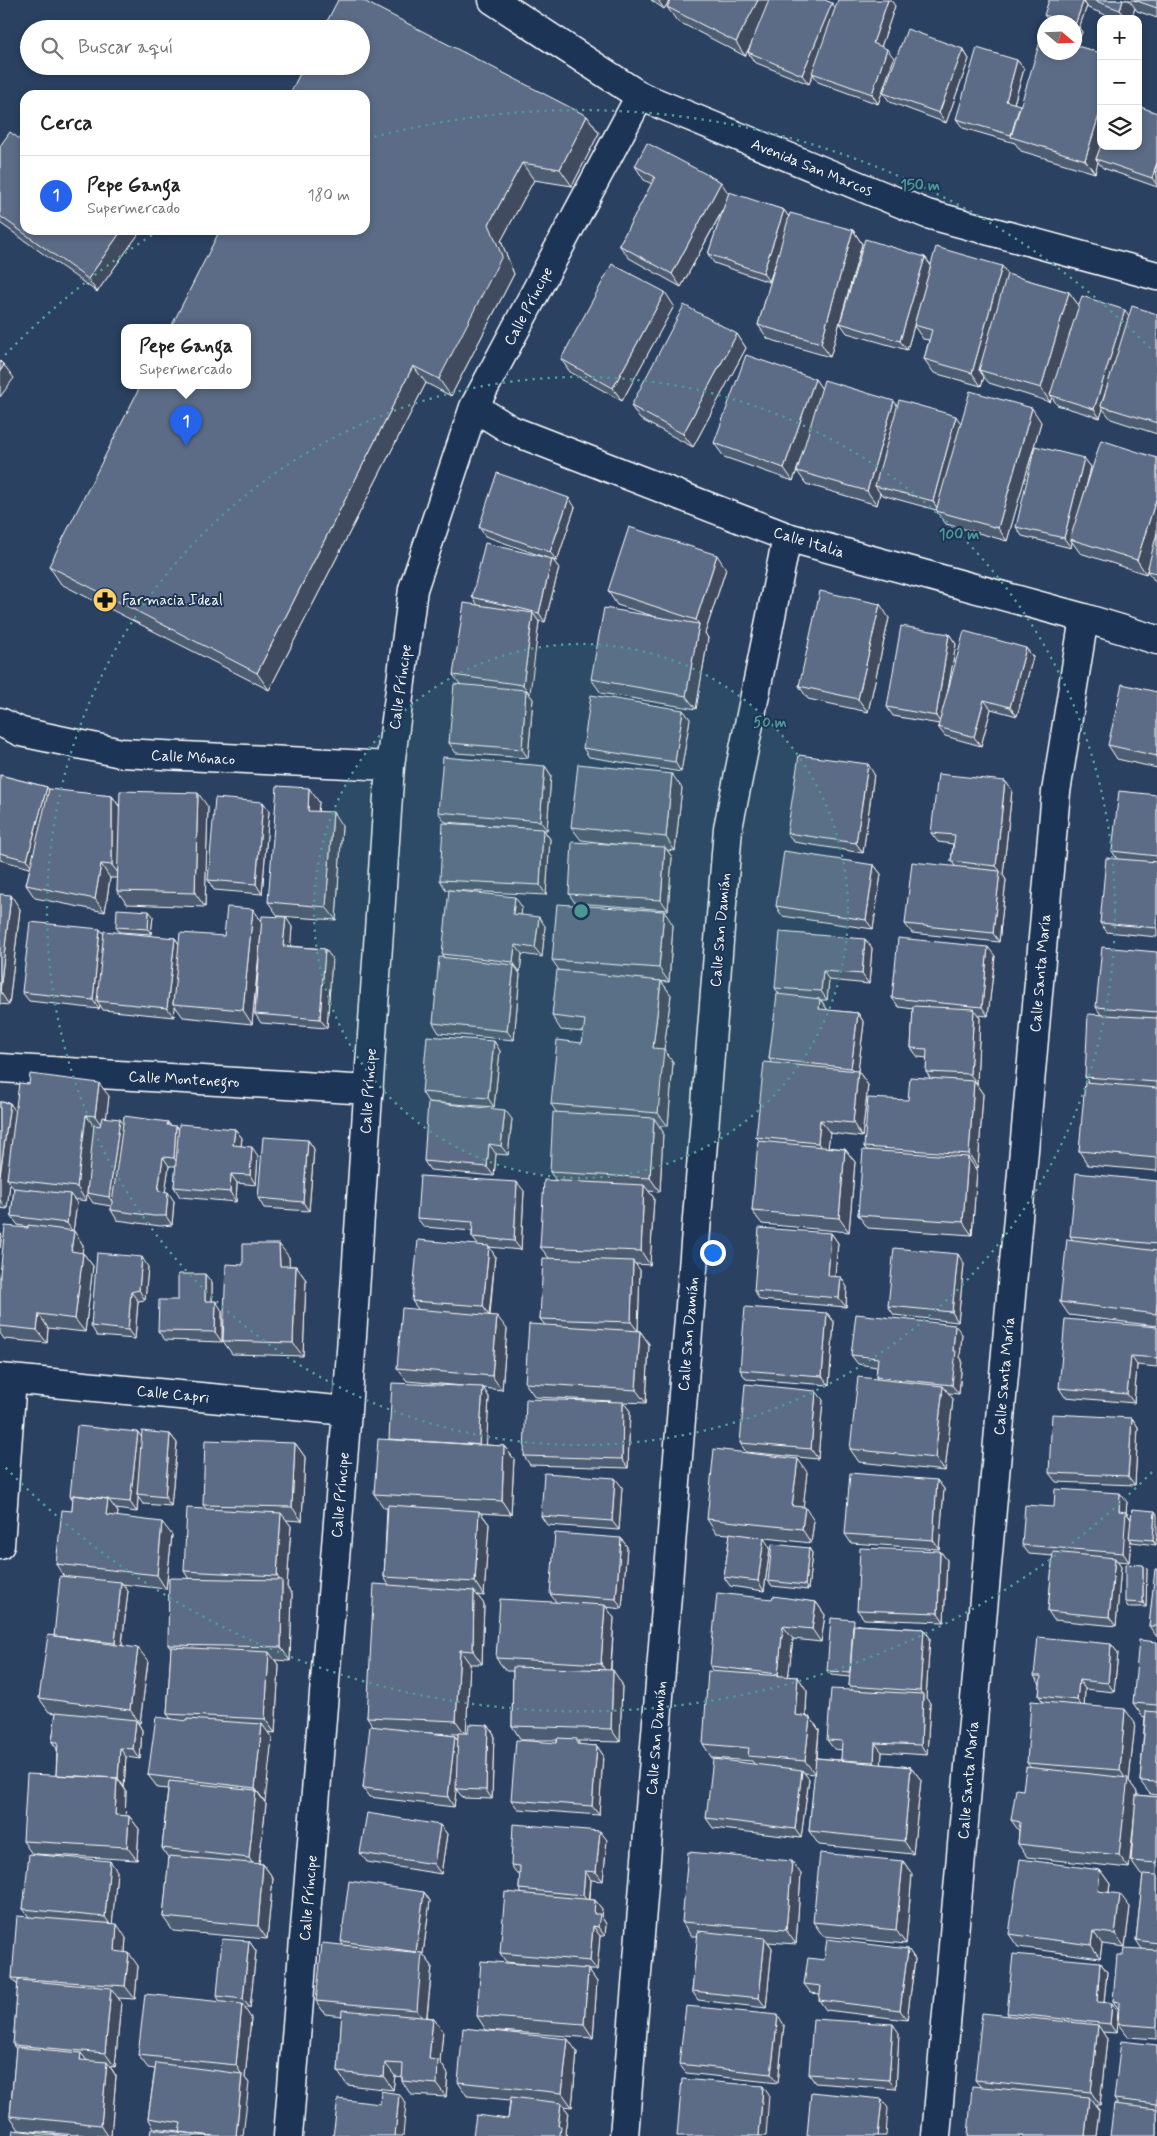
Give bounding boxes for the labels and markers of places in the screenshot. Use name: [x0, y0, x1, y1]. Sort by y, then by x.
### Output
pin: 1: [170, 405, 202, 446]
pharmacy icon: Farmacia Ideal: [92, 587, 118, 613]
place label: Farmacia Ideal: [122, 591, 223, 611]
centre of rings: [572, 902, 590, 920]

